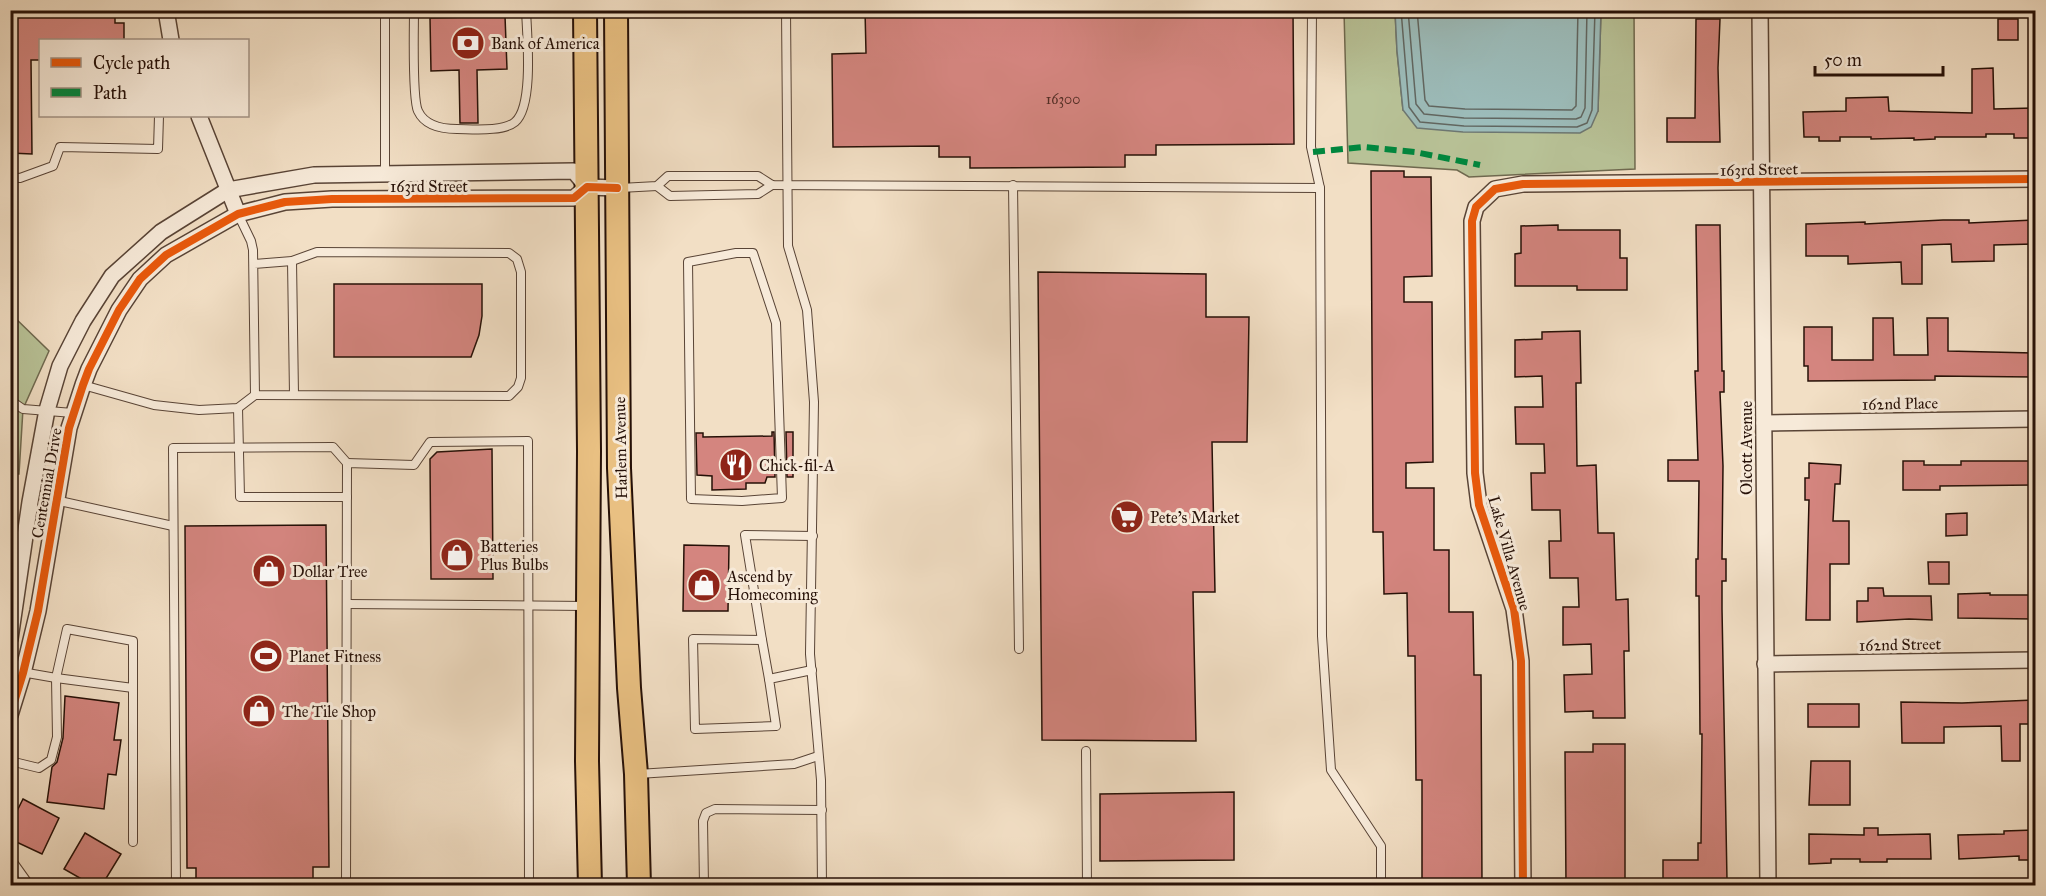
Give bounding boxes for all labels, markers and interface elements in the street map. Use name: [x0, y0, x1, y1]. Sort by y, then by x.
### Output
bank icon: Bank of America: [450, 25, 486, 61]
place label: Bank of America: [491, 34, 600, 53]
legend: [39, 39, 249, 117]
scale bar: [1815, 39, 1942, 77]
text: 50 m: [1824, 49, 1862, 71]
text: Cycle path: [93, 52, 170, 74]
text: Path: [93, 82, 127, 104]
house number: 16300: [1046, 91, 1080, 108]
street label: 163rd Street: [1720, 159, 1799, 180]
street label: 163rd Street: [390, 177, 468, 196]
street label: 162nd Place: [1862, 393, 1939, 414]
street label: Harlem Avenue: [610, 396, 631, 499]
street label: Olcott Avenue: [1737, 401, 1756, 495]
street label: Centennial Drive: [27, 426, 66, 540]
restaurant icon: Chick-fil-A: [718, 447, 754, 483]
place label: Chick-fil-A: [759, 456, 835, 475]
street label: Lake Villa Avenue: [1484, 494, 1535, 613]
supermarket icon: Pete's Market: [1109, 499, 1145, 535]
place label: Pete's Market: [1150, 508, 1240, 527]
shop icon: Batteries Plus Bulbs: [439, 537, 475, 573]
place label: Batteries Plus Bulbs: [480, 537, 548, 574]
shop icon: Dollar Tree: [251, 553, 287, 589]
place label: Dollar Tree: [292, 562, 368, 581]
shop icon: Ascend by Homecoming: [686, 567, 722, 603]
place label: Ascend by Homecoming: [726, 567, 818, 605]
street label: 162nd Street: [1859, 634, 1942, 655]
sports icon: Planet Fitness: [248, 638, 284, 674]
place label: Planet Fitness: [289, 647, 381, 666]
shop icon: The Tile Shop: [241, 693, 277, 729]
place label: The Tile Shop: [282, 702, 376, 721]

